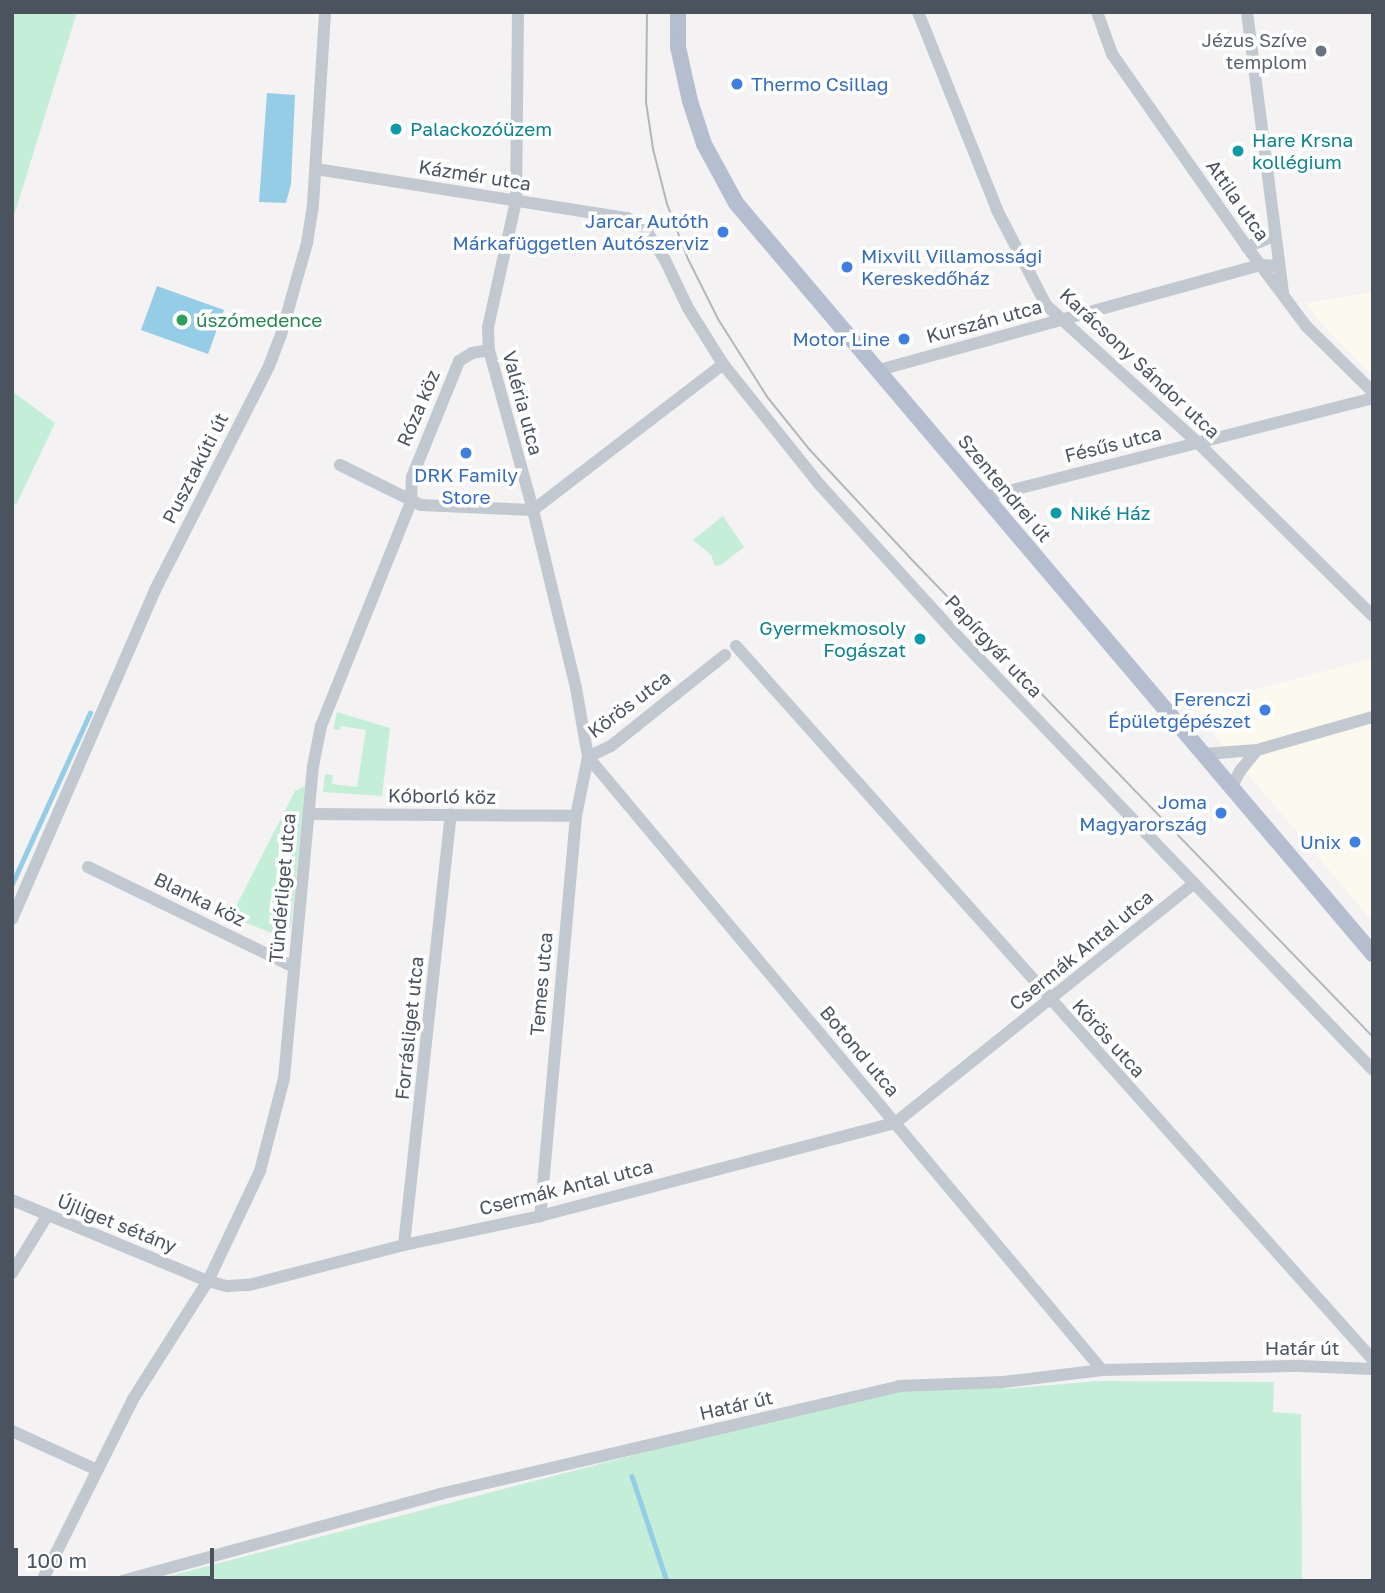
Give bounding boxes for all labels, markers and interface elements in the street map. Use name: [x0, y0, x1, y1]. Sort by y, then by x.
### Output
place label: Jézus Szíve templom: [1201, 29, 1307, 73]
marker: Jézus Szíve templom: [1313, 43, 1329, 59]
place label: Thermo Csillag: [751, 73, 889, 95]
marker: Thermo Csillag: [729, 76, 745, 92]
place label: Palackozóüzem: [410, 118, 552, 140]
marker: Palackozóüzem: [388, 121, 404, 137]
place label: Hare Krsna kollégium: [1252, 129, 1353, 173]
marker: Hare Krsna kollégium: [1230, 143, 1246, 159]
street label: Kázmér utca: [417, 155, 533, 195]
street label: Attila utca: [1202, 155, 1274, 245]
place label: Jarcar Autóth Márkafüggetlen Autószerviz: [452, 210, 709, 254]
marker: Jarcar Autóth Márkafüggetlen Autószerviz: [715, 224, 731, 240]
place label: Mixvill Villamossági Kereskedőház: [861, 245, 1042, 289]
marker: Mixvill Villamossági Kereskedőház: [839, 259, 855, 275]
street label: Karácsony Sándor utca: [1055, 283, 1225, 443]
street label: Kurszán utca: [924, 295, 1044, 347]
place label: úszómedence: [196, 309, 322, 331]
marker: úszómedence: [174, 312, 190, 328]
place label: Motor Line: [792, 328, 890, 350]
marker: Motor Line: [896, 331, 912, 347]
street label: Valéria utca: [498, 348, 548, 458]
street label: Róza köz: [392, 366, 444, 450]
street label: Pusztakúti út: [157, 409, 233, 527]
street label: Fésűs utca: [1062, 421, 1164, 467]
street label: Szentendrei út: [953, 430, 1057, 546]
marker: DRK Family Store: [458, 445, 474, 461]
place label: DRK Family Store: [414, 464, 518, 508]
place label: Niké Ház: [1070, 502, 1151, 524]
marker: Niké Ház: [1048, 505, 1064, 521]
street label: Papírgyár utca: [941, 590, 1047, 702]
place label: Gyermekmosoly Fogászat: [759, 617, 906, 661]
marker: Gyermekmosoly Fogászat: [912, 631, 928, 647]
street label: Körös utca: [583, 665, 675, 743]
place label: Ferenczi Épületgépészet: [1108, 688, 1251, 732]
marker: Ferenczi Épületgépészet: [1257, 702, 1273, 718]
street label: Kóborló köz: [388, 784, 496, 808]
place label: Joma Magyarország: [1079, 791, 1207, 835]
marker: Joma Magyarország: [1213, 805, 1229, 821]
street label: Tündérliget utca: [264, 812, 300, 964]
place label: Unix: [1300, 831, 1341, 853]
marker: Unix: [1347, 834, 1363, 850]
street label: Blanka köz: [151, 867, 249, 931]
street label: Csermák Antal utca: [1005, 885, 1157, 1015]
street label: Temes utca: [525, 931, 557, 1037]
street label: Forrásliget utca: [390, 955, 428, 1101]
street label: Körös utca: [1068, 994, 1150, 1082]
street label: Botond utca: [815, 1001, 905, 1101]
street label: Csermák Antal utca: [477, 1154, 655, 1220]
street label: Újliget sétány: [54, 1189, 180, 1257]
street label: Határ út: [1265, 1337, 1339, 1359]
street label: Határ út: [697, 1386, 775, 1424]
scale bar: [18, 1534, 217, 1578]
text: 100 m: [27, 1547, 87, 1573]

